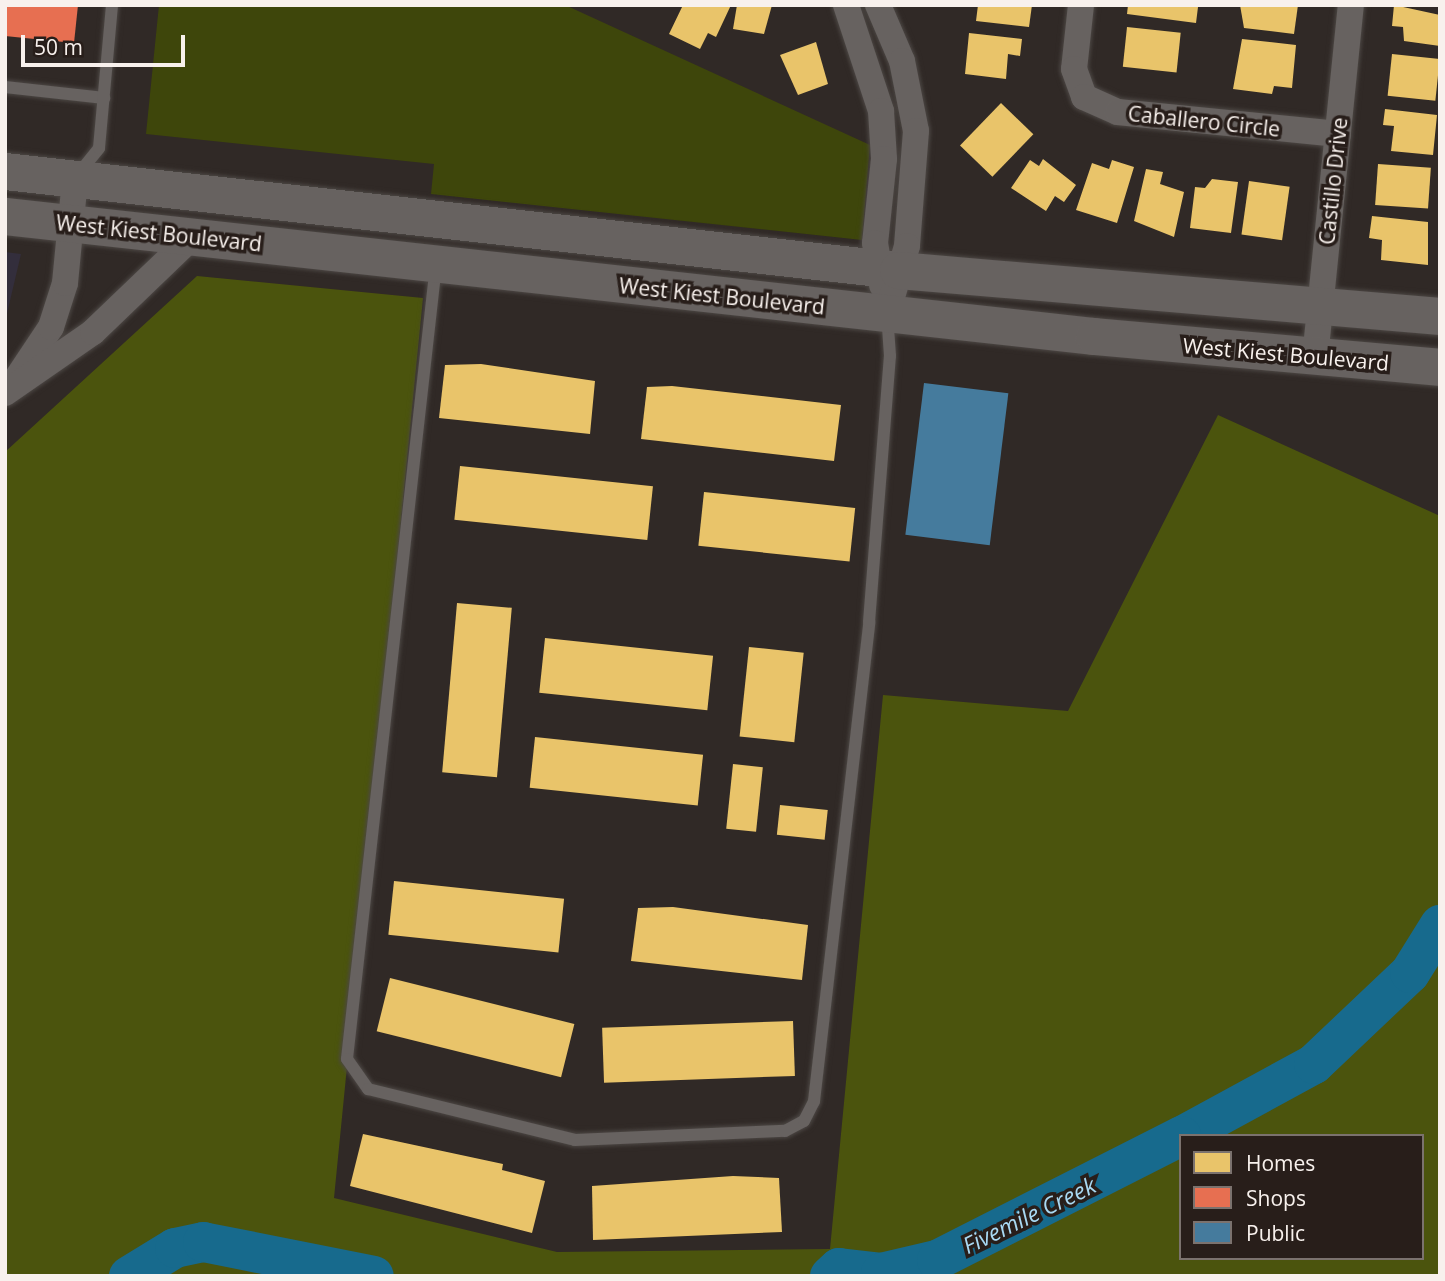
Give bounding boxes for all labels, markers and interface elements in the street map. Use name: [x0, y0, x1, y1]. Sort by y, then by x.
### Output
scale bar: [24, 21, 189, 65]
text: 50 m: [34, 33, 83, 61]
street label: Caballero Circle: [1127, 100, 1281, 142]
street label: Castillo Drive: [1314, 116, 1352, 246]
street label: West Kiest Boulevard: [55, 210, 263, 256]
street label: West Kiest Boulevard: [618, 273, 826, 319]
street label: West Kiest Boulevard: [1182, 332, 1390, 376]
legend: [1179, 1134, 1424, 1260]
text: Homes: [1246, 1149, 1315, 1177]
water label: Fivemile Creek: [958, 1171, 1100, 1259]
text: Shops: [1246, 1184, 1306, 1212]
text: Public: [1246, 1219, 1305, 1247]

